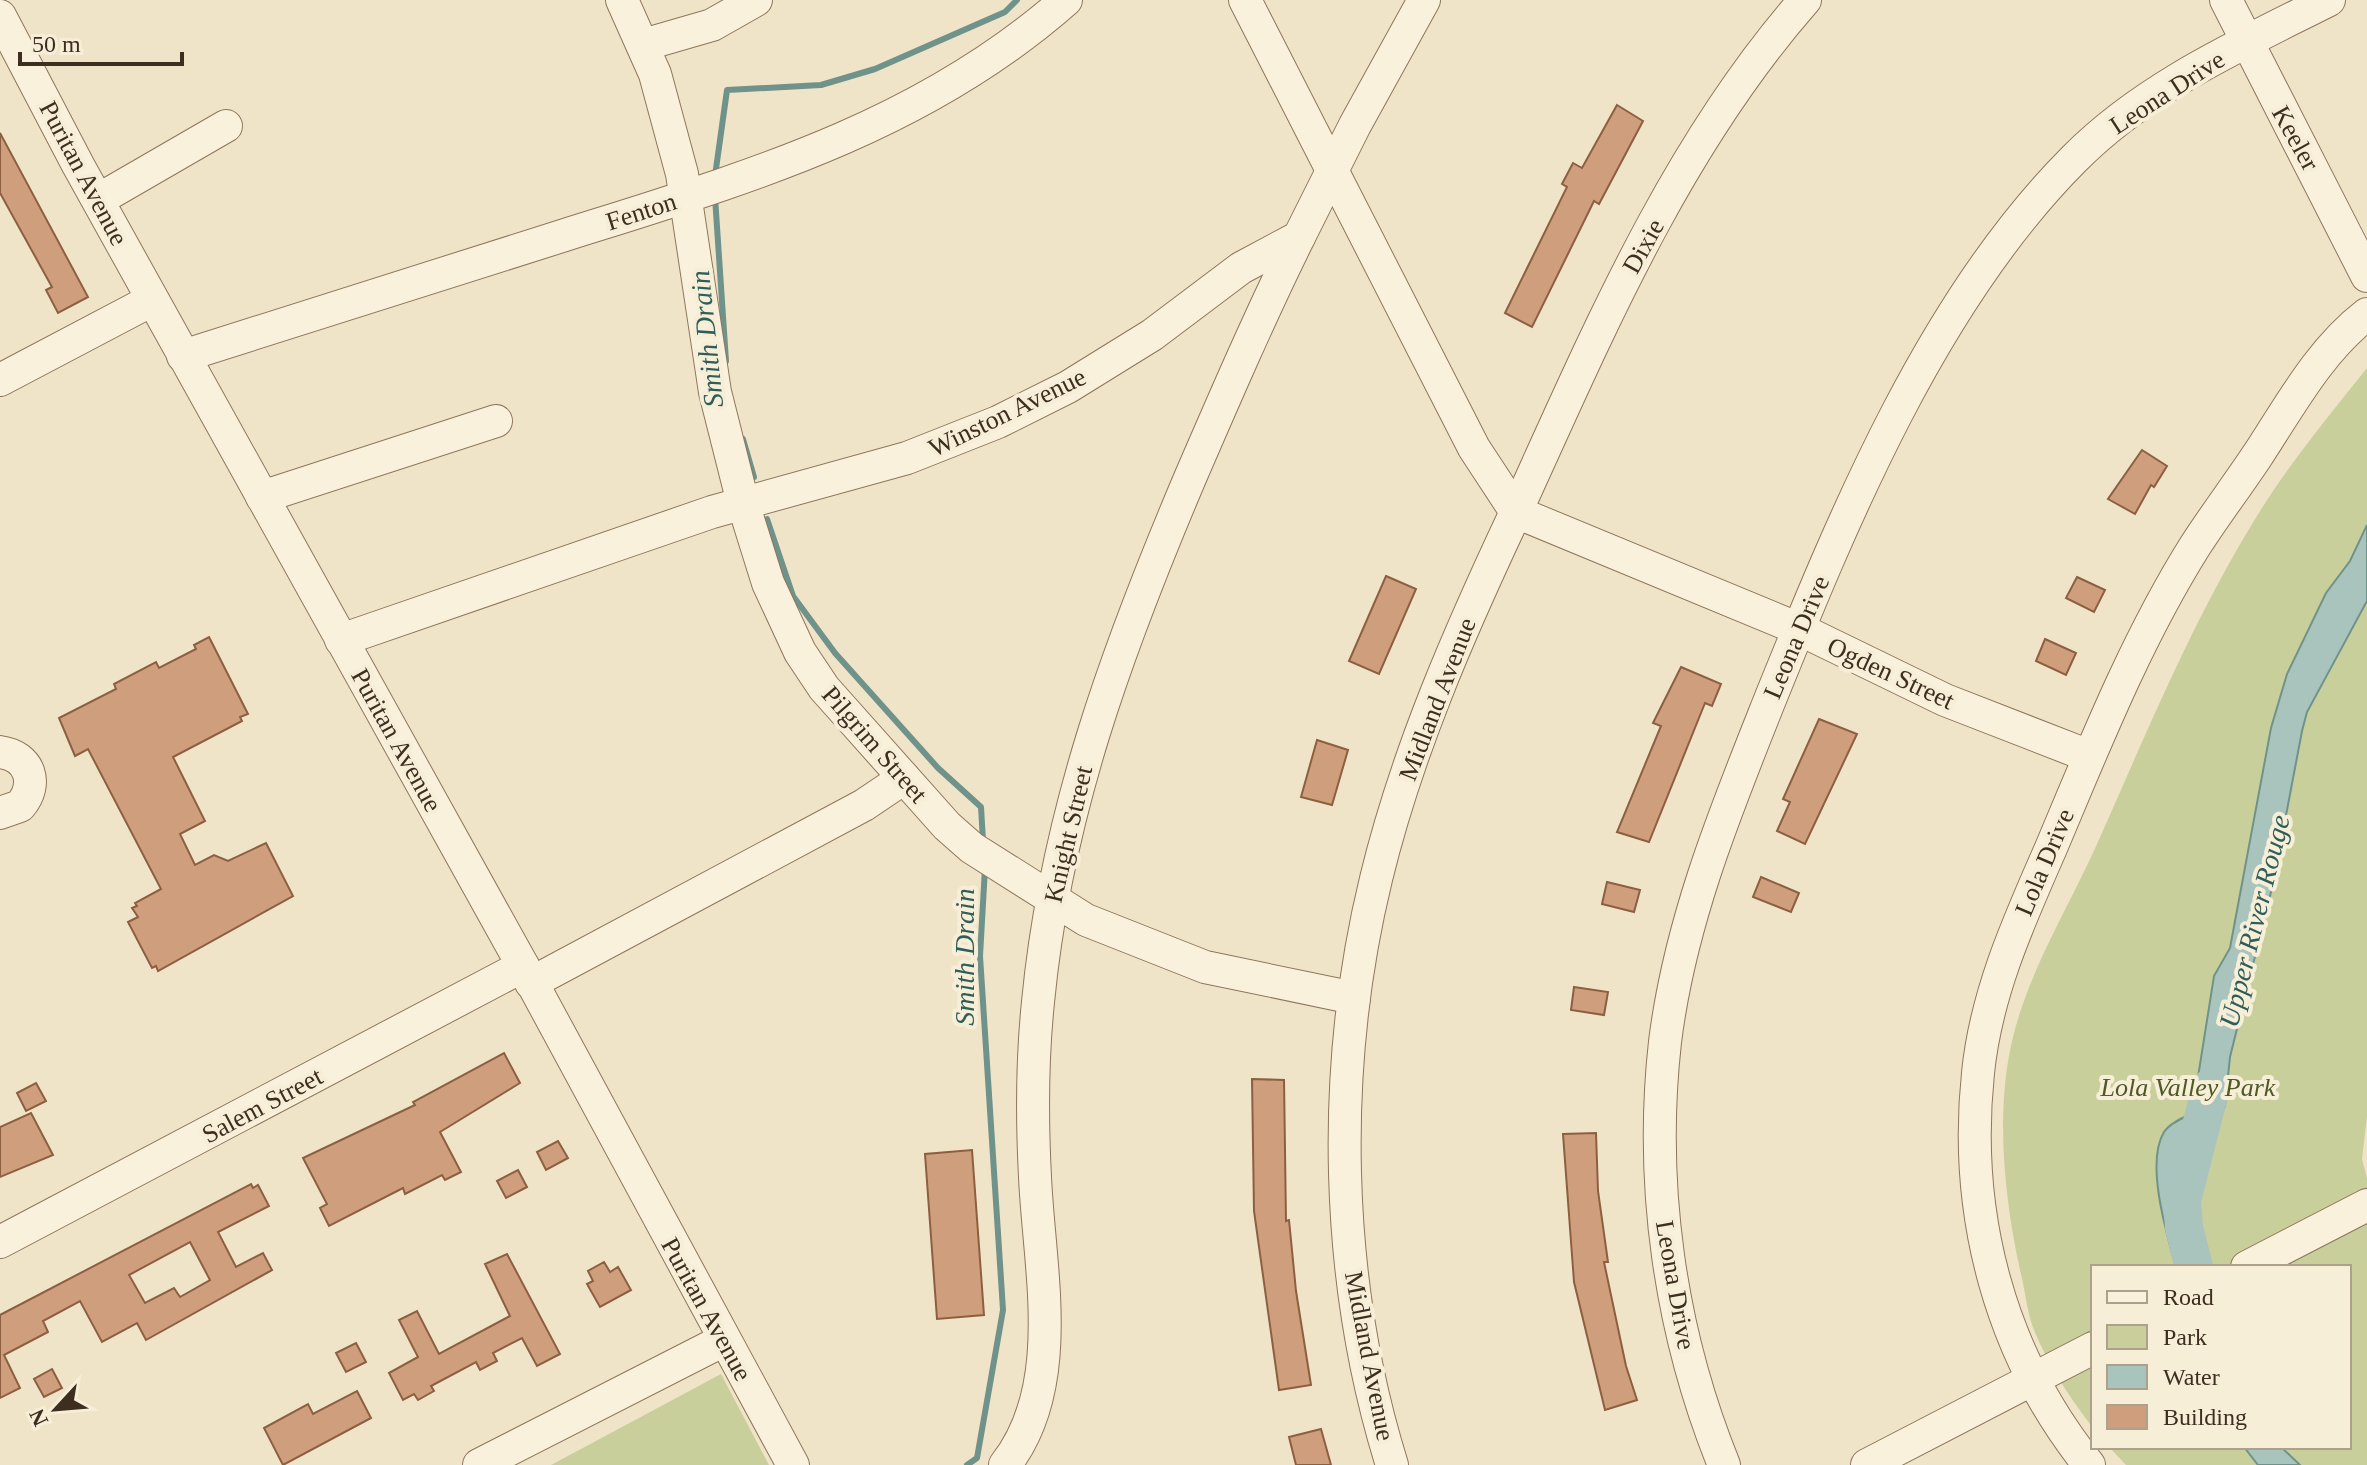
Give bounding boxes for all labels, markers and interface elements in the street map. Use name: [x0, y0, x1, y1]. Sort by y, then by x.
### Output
scale bar: [20, 16, 182, 66]
text: 50 m: [32, 31, 81, 57]
street label: Leona Drive: [2105, 45, 2230, 140]
street label: Puritan Avenue: [33, 96, 134, 250]
street label: Keeler: [2266, 101, 2325, 176]
street label: Fenton: [602, 187, 680, 236]
street label: Dixie: [1617, 214, 1670, 279]
water label: Smith Drain: [684, 269, 729, 409]
street label: Winston Avenue: [924, 362, 1090, 463]
street label: Leona Drive: [1758, 571, 1835, 703]
street label: Midland Avenue: [1393, 614, 1482, 785]
street label: Ogden Street: [1823, 631, 1959, 716]
street label: Puritan Avenue: [345, 664, 448, 817]
street label: Pilgrim Street: [816, 680, 934, 809]
street label: Knight Street: [1039, 762, 1098, 905]
street label: Lola Drive: [2009, 804, 2080, 920]
water label: Upper River Rouge: [2213, 812, 2296, 1030]
water label: Smith Drain: [949, 888, 980, 1026]
street label: Salem Street: [197, 1061, 328, 1149]
park label: Lola Valley Park: [2100, 1073, 2276, 1102]
street label: Leona Drive: [1650, 1218, 1701, 1352]
street label: Puritan Avenue: [655, 1233, 758, 1386]
legend: [2091, 1265, 2351, 1449]
street label: Midland Avenue: [1339, 1269, 1400, 1443]
text: Road: [2163, 1284, 2214, 1310]
text: Park: [2163, 1324, 2207, 1350]
text: Water: [2163, 1364, 2220, 1390]
north arrow: [16, 1369, 96, 1449]
text: Building: [2163, 1404, 2247, 1430]
text: N: [24, 1405, 53, 1430]

